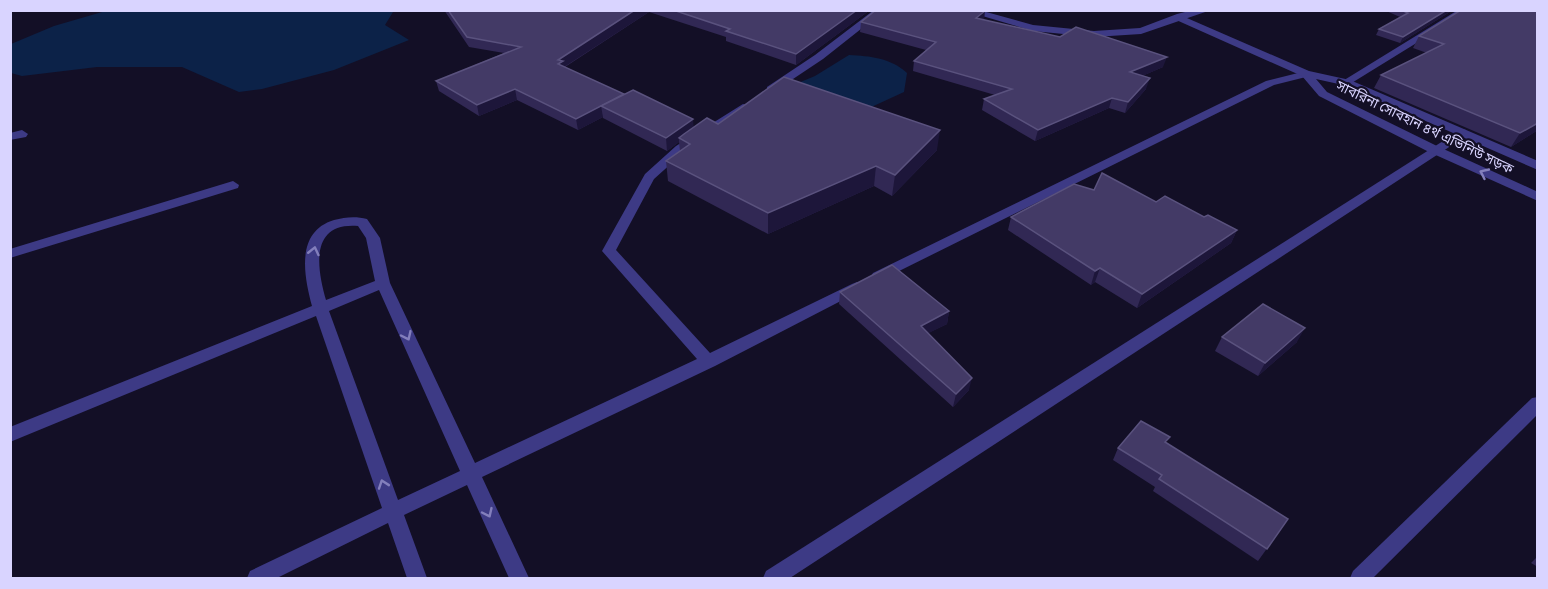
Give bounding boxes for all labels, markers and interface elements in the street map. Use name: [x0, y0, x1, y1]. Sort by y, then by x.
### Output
street label: সাবরিনা সোবহান ৪র্থ এভিনিউ সড়ক: [1332, 76, 1517, 180]
one-way arrow: [1480, 168, 1491, 180]
one-way arrow: [307, 246, 320, 256]
one-way arrow: [400, 330, 412, 341]
one-way arrow: [377, 479, 390, 490]
one-way arrow: [481, 507, 493, 518]

